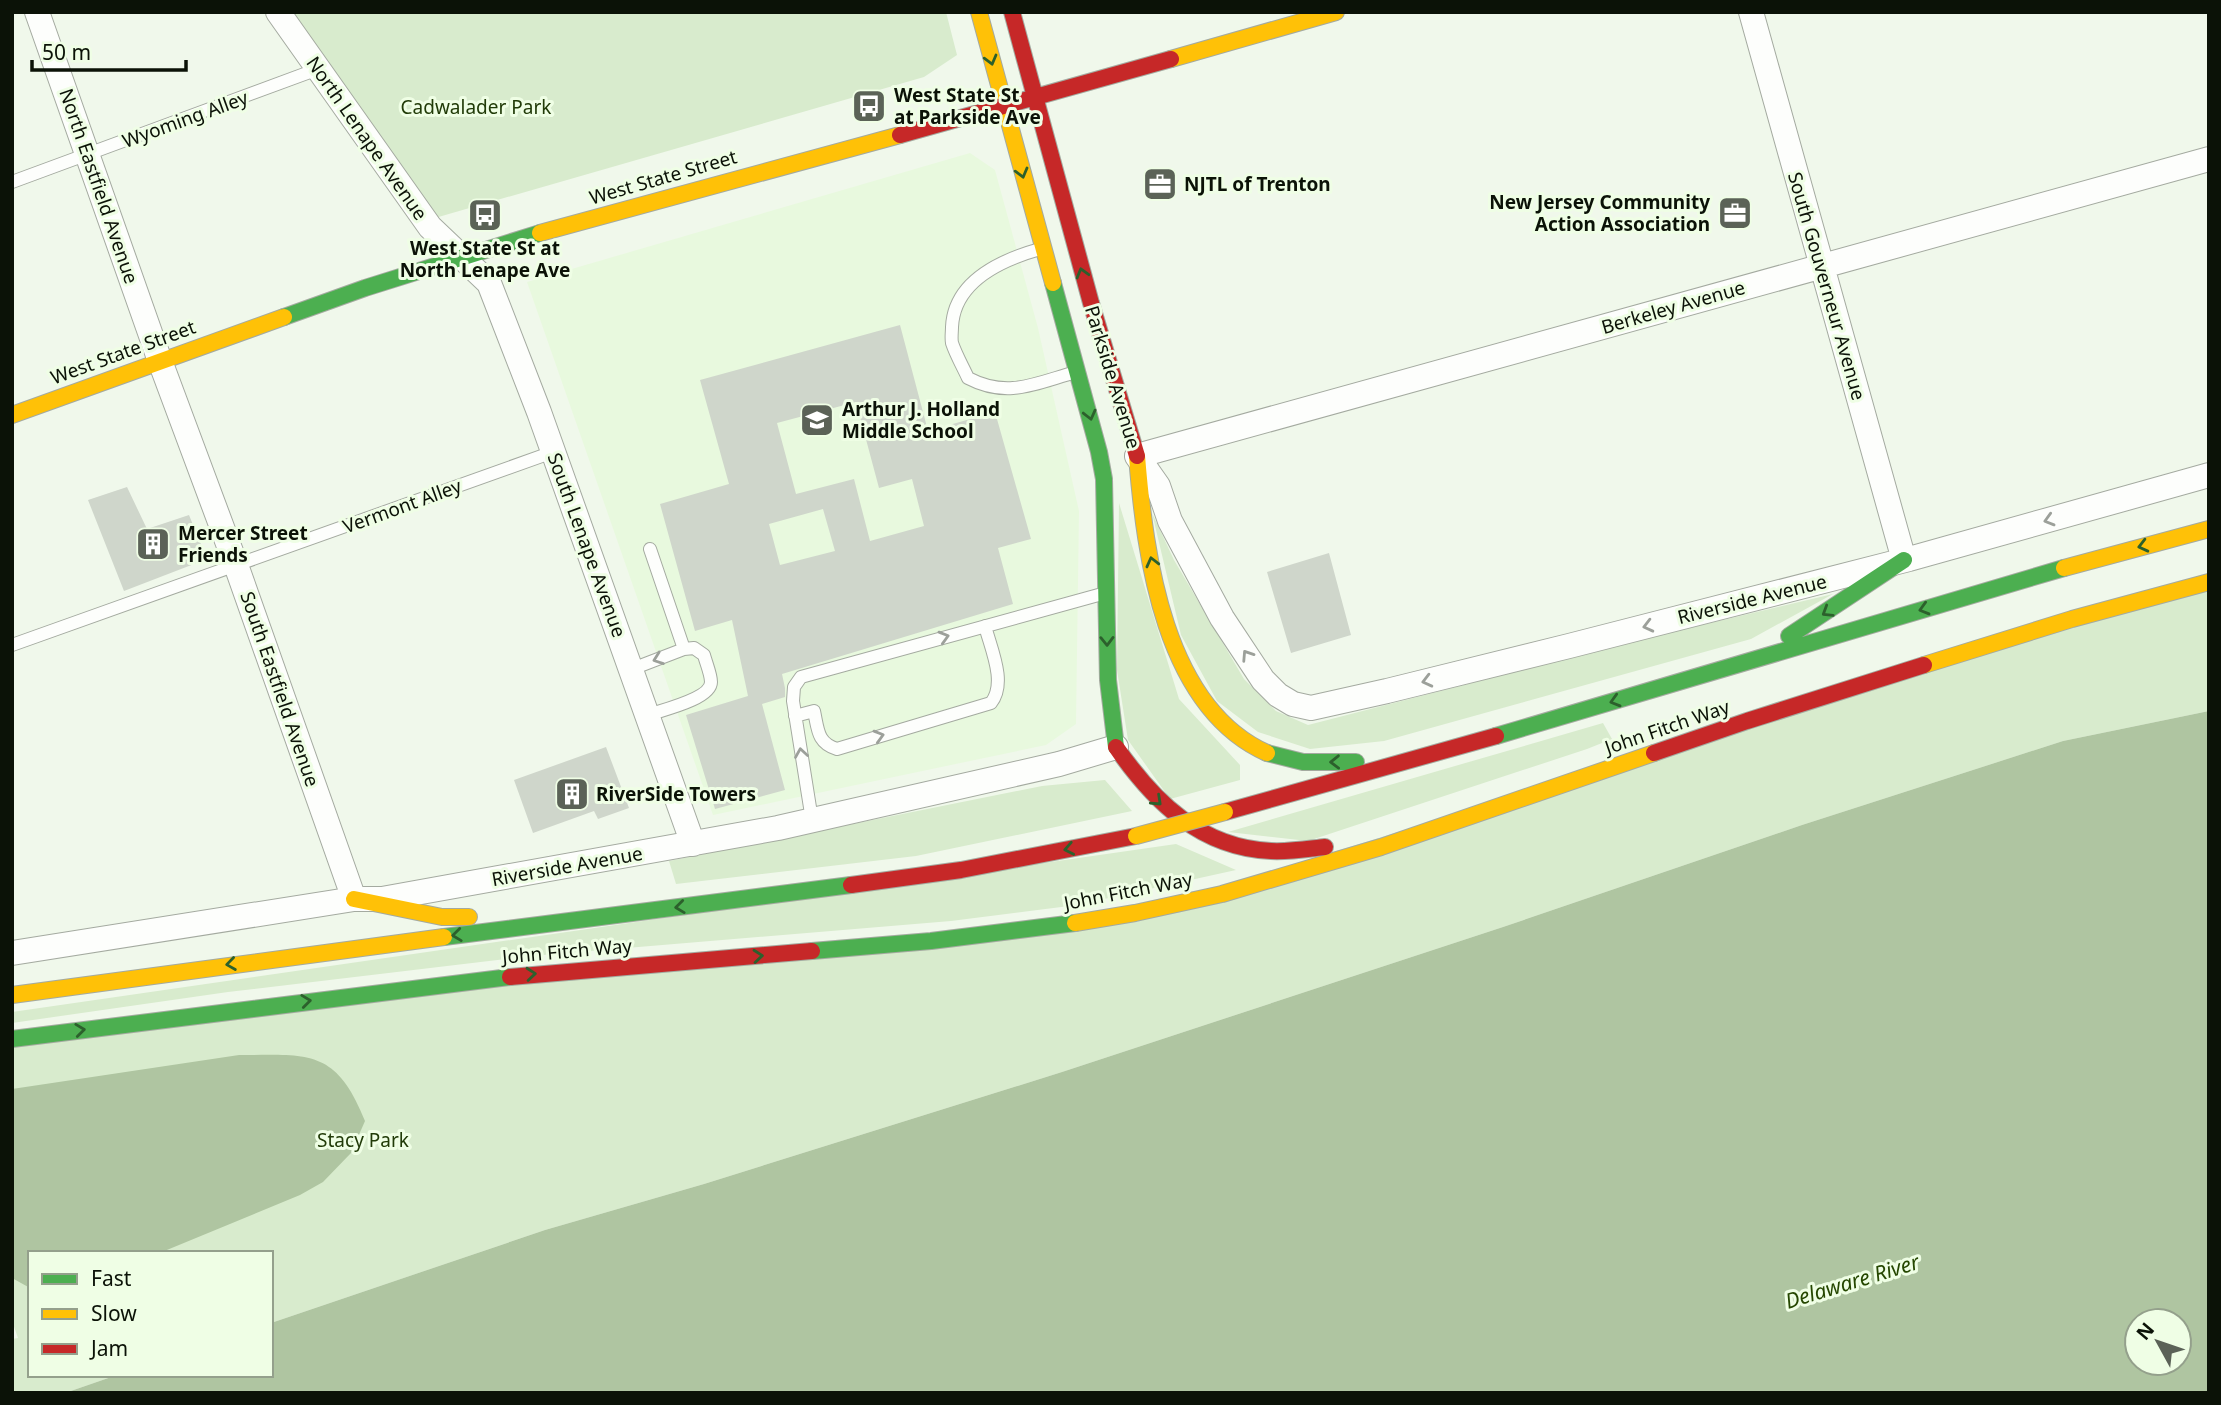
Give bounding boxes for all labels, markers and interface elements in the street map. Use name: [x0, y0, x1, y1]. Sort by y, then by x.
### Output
scale bar: [32, 28, 186, 72]
text: 50 m: [42, 38, 91, 66]
street label: North Lenape Avenue: [301, 51, 433, 225]
one-way arrow: [983, 53, 998, 65]
place label: West State St at Parkside Ave: [894, 82, 1041, 130]
street label: Wyoming Alley: [119, 84, 252, 154]
street label: North Eastfield Avenue: [53, 85, 145, 287]
bus stop icon: West State St at Parkside Ave: [850, 87, 888, 125]
park label: Cadwalader Park: [401, 94, 551, 120]
street label: West State Street: [586, 143, 740, 211]
office icon: NJTL of Trenton: [1141, 165, 1179, 203]
one-way arrow: [1014, 166, 1028, 178]
street label: South Gouverneur Avenue: [1782, 169, 1872, 403]
place label: NJTL of Trenton: [1184, 171, 1331, 197]
place label: New Jersey Community Action Association: [1489, 189, 1710, 237]
office icon: New Jersey Community Action Association: [1716, 194, 1754, 232]
bus stop icon: West State St at North Lenape Ave: [466, 196, 504, 234]
place label: West State St at North Lenape Ave: [400, 235, 570, 283]
one-way arrow: [1076, 267, 1091, 279]
street label: Berkeley Avenue: [1598, 274, 1748, 340]
street label: Parkside Avenue: [1079, 302, 1147, 452]
street label: West State Street: [47, 314, 199, 390]
place label: Arthur J. Holland Middle School: [842, 396, 1000, 444]
school or university icon: Arthur J. Holland Middle School: [798, 401, 836, 439]
one-way arrow: [1082, 409, 1096, 421]
street label: South Lenape Avenue: [542, 449, 632, 641]
street label: Vermont Alley: [339, 472, 465, 539]
one-way arrow: [2043, 511, 2055, 526]
place label: Mercer Street Friends: [178, 520, 308, 568]
building icon: Mercer Street Friends: [134, 525, 172, 563]
one-way arrow: [2137, 538, 2149, 552]
one-way arrow: [1146, 556, 1160, 568]
street label: Riverside Avenue: [1675, 568, 1829, 630]
street label: South Eastfield Avenue: [234, 588, 326, 790]
one-way arrow: [1918, 601, 1930, 616]
one-way arrow: [1821, 603, 1834, 616]
one-way arrow: [1642, 618, 1654, 632]
one-way arrow: [938, 631, 950, 646]
one-way arrow: [1099, 636, 1115, 647]
one-way arrow: [1242, 650, 1255, 663]
one-way arrow: [652, 651, 664, 665]
one-way arrow: [1421, 673, 1433, 687]
street label: John Fitch Way: [1599, 693, 1733, 761]
one-way arrow: [1609, 693, 1621, 707]
one-way arrow: [873, 730, 885, 745]
one-way arrow: [794, 747, 809, 759]
one-way arrow: [1329, 754, 1340, 770]
building icon: RiverSide Towers: [553, 775, 591, 813]
place label: RiverSide Towers: [596, 781, 756, 807]
one-way arrow: [1149, 793, 1162, 805]
street label: Riverside Avenue: [489, 840, 645, 892]
one-way arrow: [1063, 841, 1075, 856]
street label: John Fitch Way: [1060, 866, 1195, 917]
one-way arrow: [675, 900, 686, 915]
one-way arrow: [451, 927, 463, 942]
street label: John Fitch Way: [499, 932, 633, 970]
one-way arrow: [753, 949, 764, 964]
one-way arrow: [226, 957, 237, 972]
one-way arrow: [526, 967, 537, 982]
one-way arrow: [300, 994, 311, 1009]
one-way arrow: [74, 1023, 86, 1038]
park label: Stacy Park: [317, 1127, 409, 1153]
water label: Delaware River: [1781, 1247, 1924, 1315]
legend: [28, 1251, 273, 1377]
text: Fast: [91, 1264, 132, 1292]
text: Slow: [91, 1299, 137, 1327]
north arrow: [2123, 1307, 2193, 1377]
text: N: [2130, 1317, 2160, 1345]
text: Jam: [89, 1334, 128, 1362]

